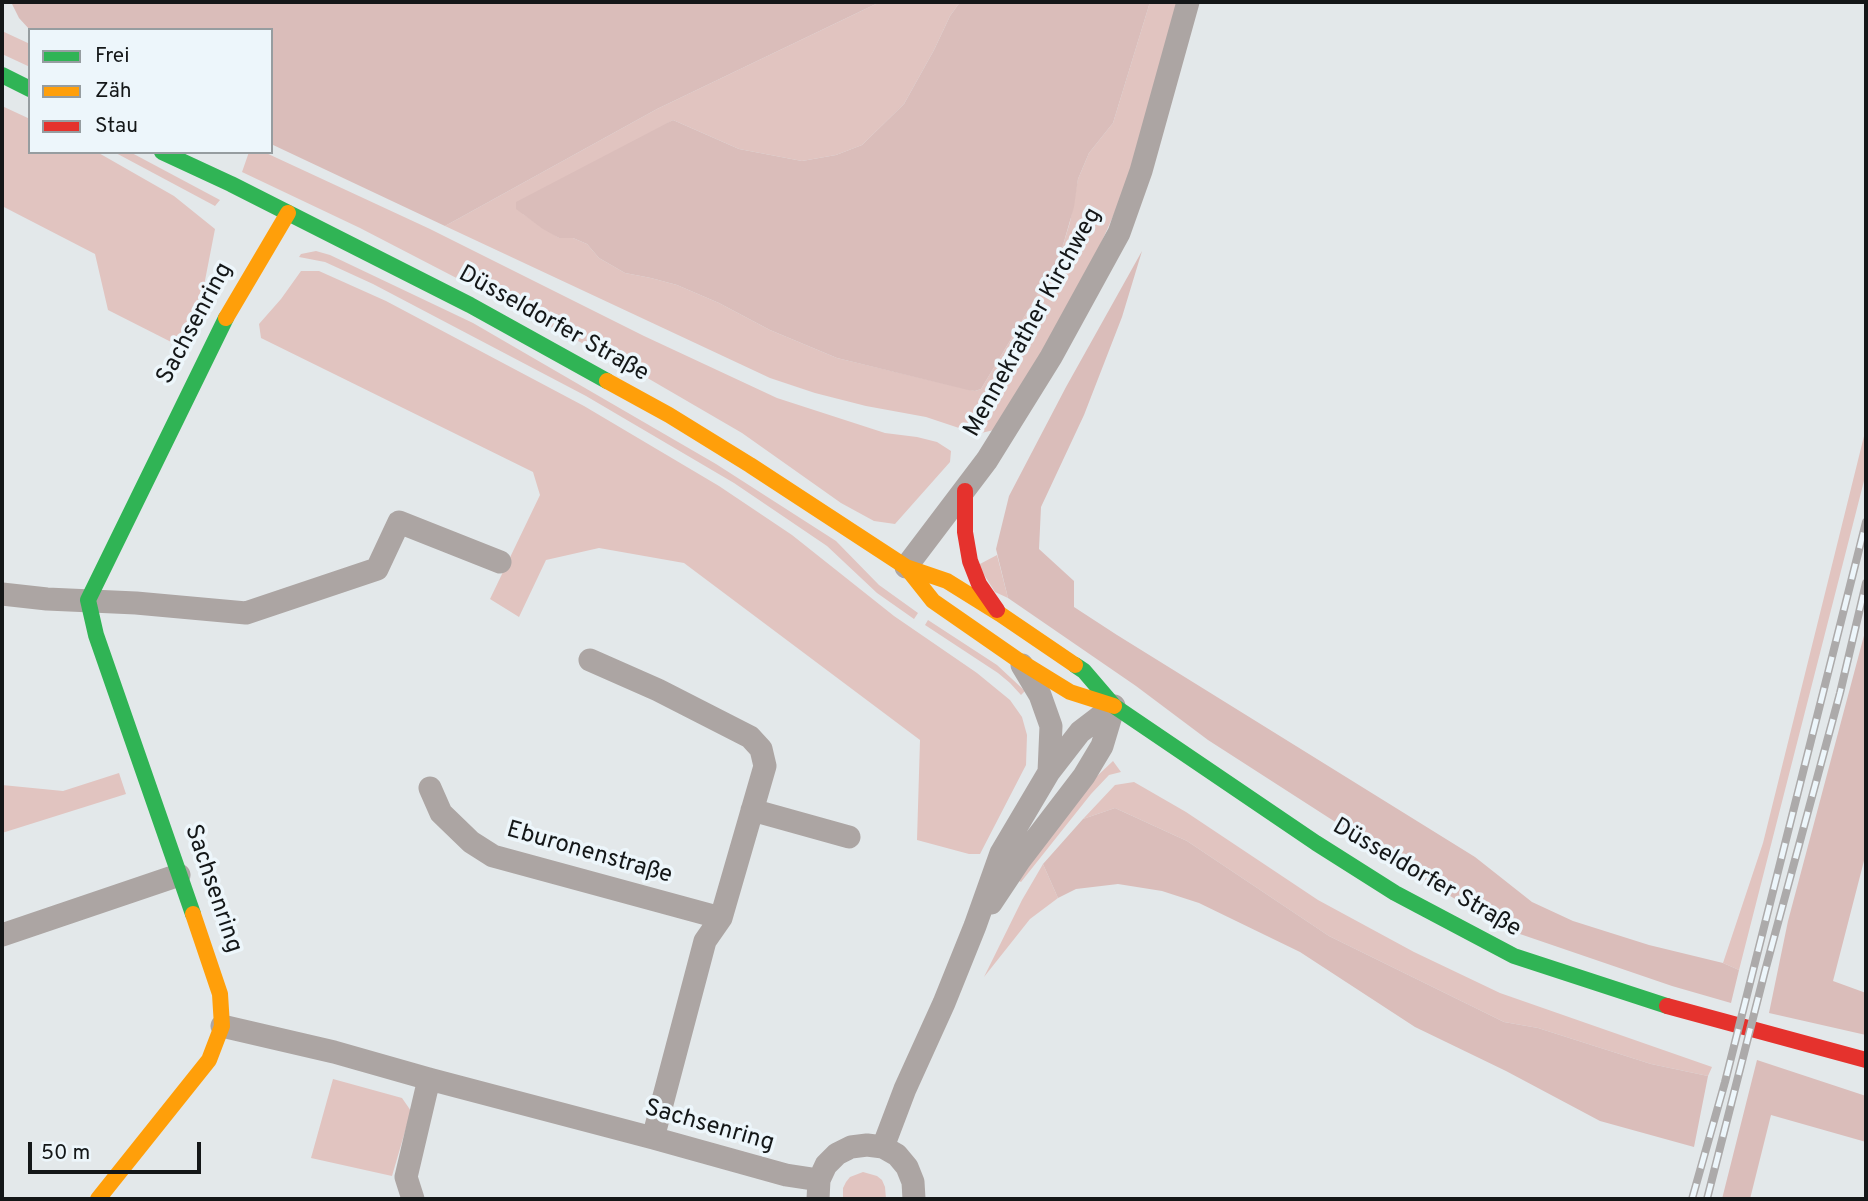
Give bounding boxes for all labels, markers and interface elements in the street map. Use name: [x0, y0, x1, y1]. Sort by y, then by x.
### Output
legend: [28, 28, 273, 154]
text: Frei: [95, 43, 130, 70]
text: Zäh: [95, 78, 132, 105]
text: Stau: [95, 113, 138, 140]
street label: Mennekrather Kirchweg: [959, 203, 1109, 443]
street label: Sachsenring: [152, 258, 240, 390]
street label: Düsseldorfer Straße: [453, 261, 653, 389]
street label: Düsseldorfer Straße: [1327, 813, 1525, 945]
street label: Eburonenstraße: [503, 817, 675, 891]
street label: Sachsenring: [177, 821, 247, 957]
street label: Sachsenring: [641, 1095, 777, 1159]
scale bar: [32, 1128, 205, 1172]
text: 50 m: [41, 1140, 90, 1167]

